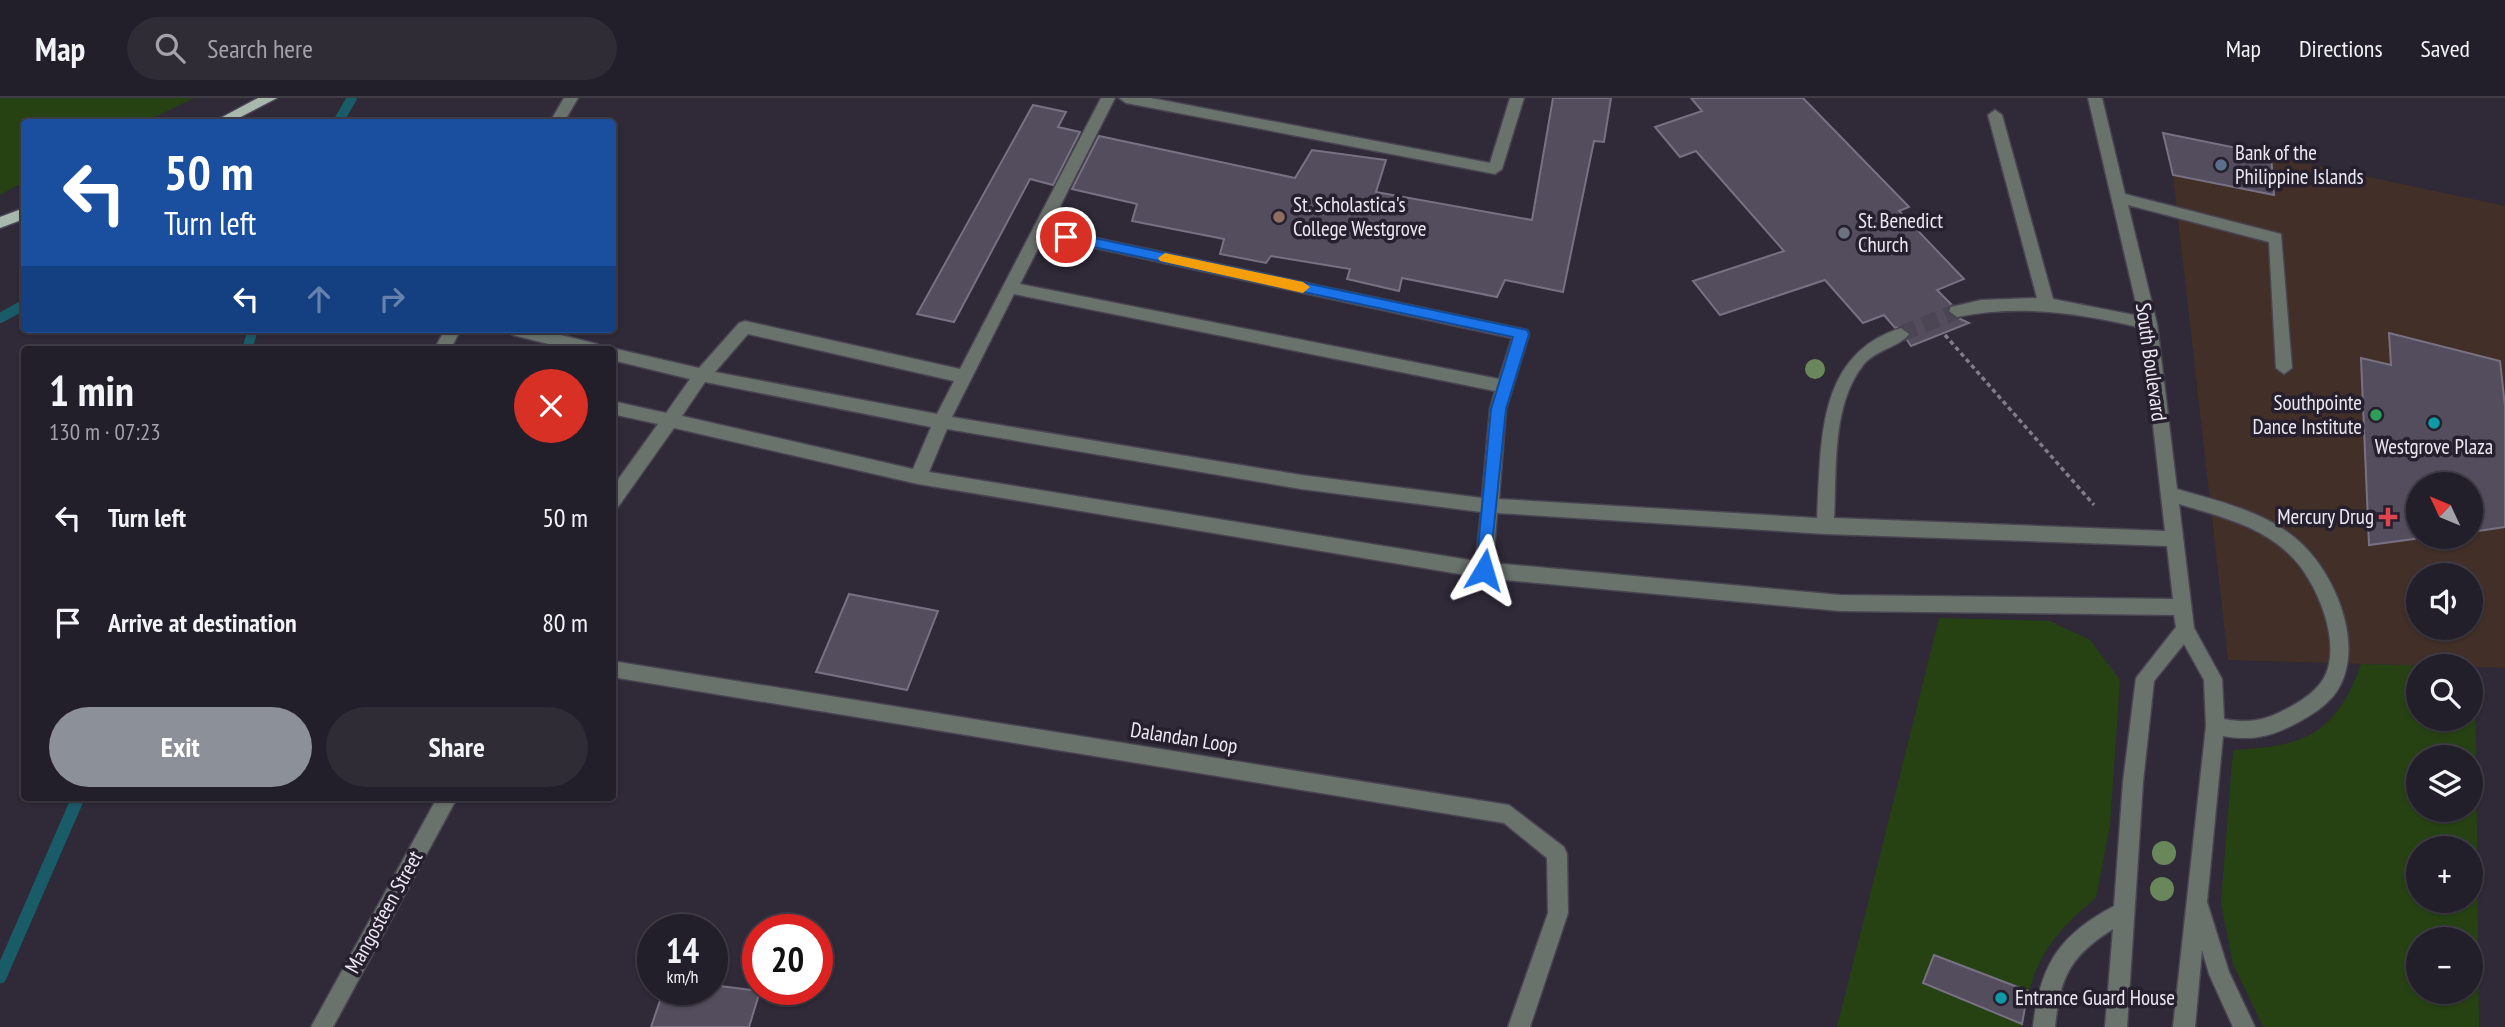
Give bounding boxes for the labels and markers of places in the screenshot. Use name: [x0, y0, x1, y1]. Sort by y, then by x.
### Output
place label: Bank of the Philippine Islands: [2235, 139, 2364, 190]
marker: Bank of the Philippine Islands: [2213, 157, 2229, 173]
place label: St. Scholastica's College Westgrove: [1293, 191, 1427, 242]
pin: [1036, 207, 1096, 267]
place label: St. Benedict Church: [1858, 207, 1943, 258]
marker: St. Scholastica's College Westgrove: [1271, 209, 1287, 225]
marker: St. Benedict Church: [1836, 225, 1852, 241]
place label: Southpointe Dance Institute: [2252, 389, 2362, 440]
marker: Southpointe Dance Institute: [2368, 407, 2384, 423]
marker: Westgrove Plaza: [2426, 415, 2442, 431]
place label: Westgrove Plaza: [2375, 433, 2493, 460]
place label: Mercury Drug: [2277, 503, 2374, 530]
marker: Mercury Drug: [2380, 509, 2396, 525]
place label: Entrance Guard House: [2015, 984, 2175, 1011]
marker: Entrance Guard House: [1993, 990, 2009, 1006]

